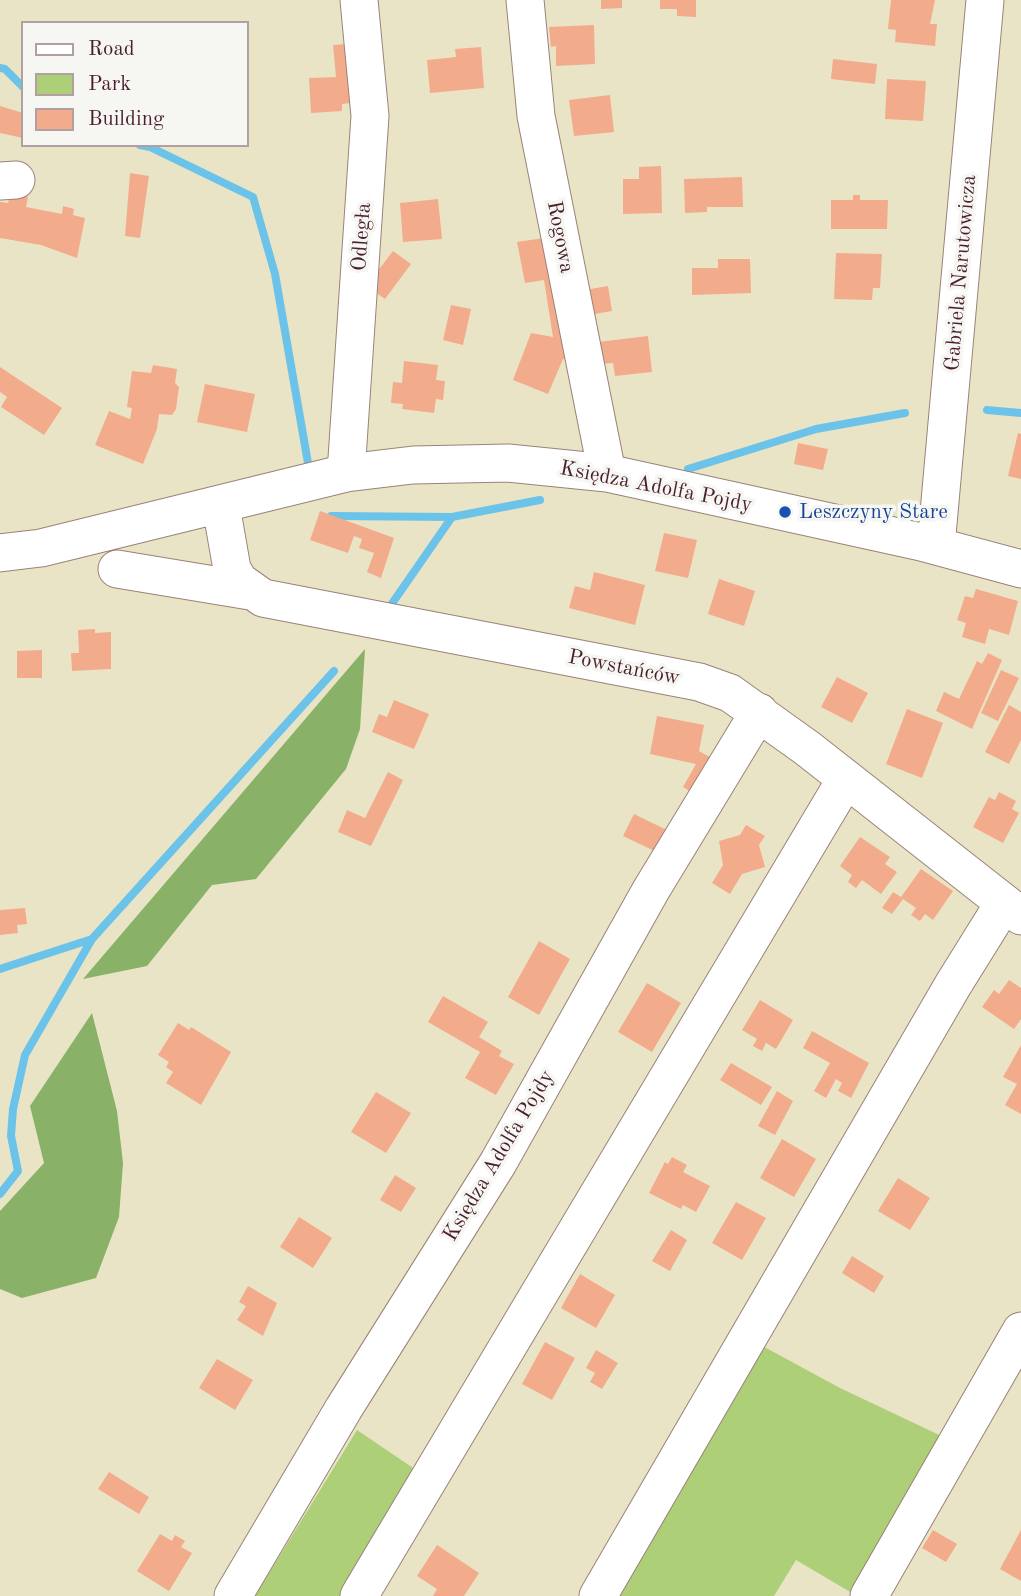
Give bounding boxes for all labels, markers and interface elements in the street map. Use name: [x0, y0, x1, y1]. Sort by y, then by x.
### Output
legend: [21, 21, 248, 147]
text: Road: [88, 39, 135, 60]
text: Park: [88, 74, 131, 95]
text: Building: [88, 109, 164, 130]
street label: Gabriela Narutowicza: [940, 174, 982, 372]
street label: Rogowa: [541, 199, 579, 275]
street label: Odległa: [347, 202, 377, 272]
street label: Księdza Adolfa Pojdy: [558, 456, 754, 518]
place label: Leszczyny Stare: [799, 499, 948, 525]
marker: Leszczyny Stare: [777, 504, 793, 520]
street label: Powstańców: [566, 645, 682, 691]
street label: Księdza Adolfa Pojdy: [438, 1066, 560, 1246]

